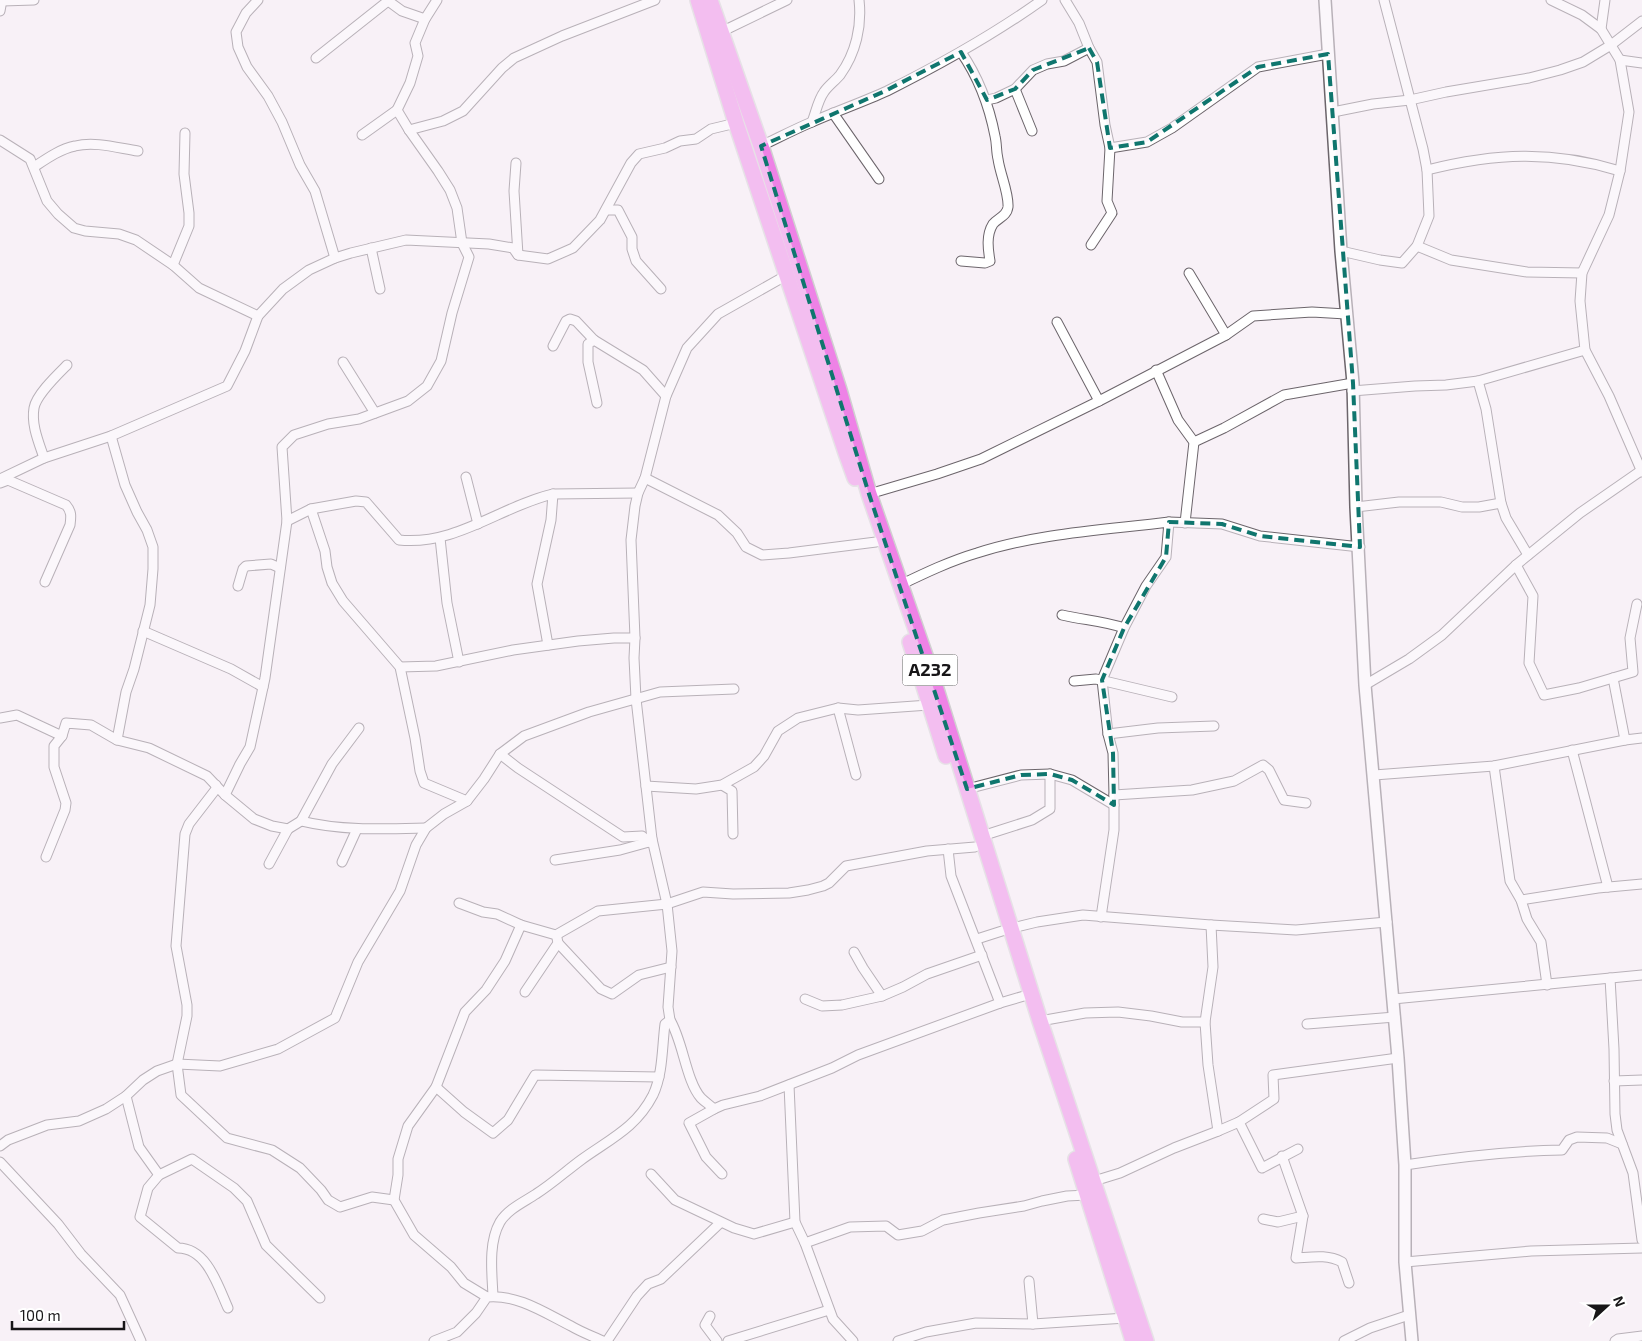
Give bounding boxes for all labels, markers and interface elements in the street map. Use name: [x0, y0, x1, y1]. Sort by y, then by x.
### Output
road number: A232: [902, 654, 958, 686]
north arrow: [1582, 1281, 1632, 1331]
text: N: [1610, 1293, 1629, 1309]
scale bar: [12, 1298, 125, 1330]
text: 100 m: [20, 1306, 61, 1324]

